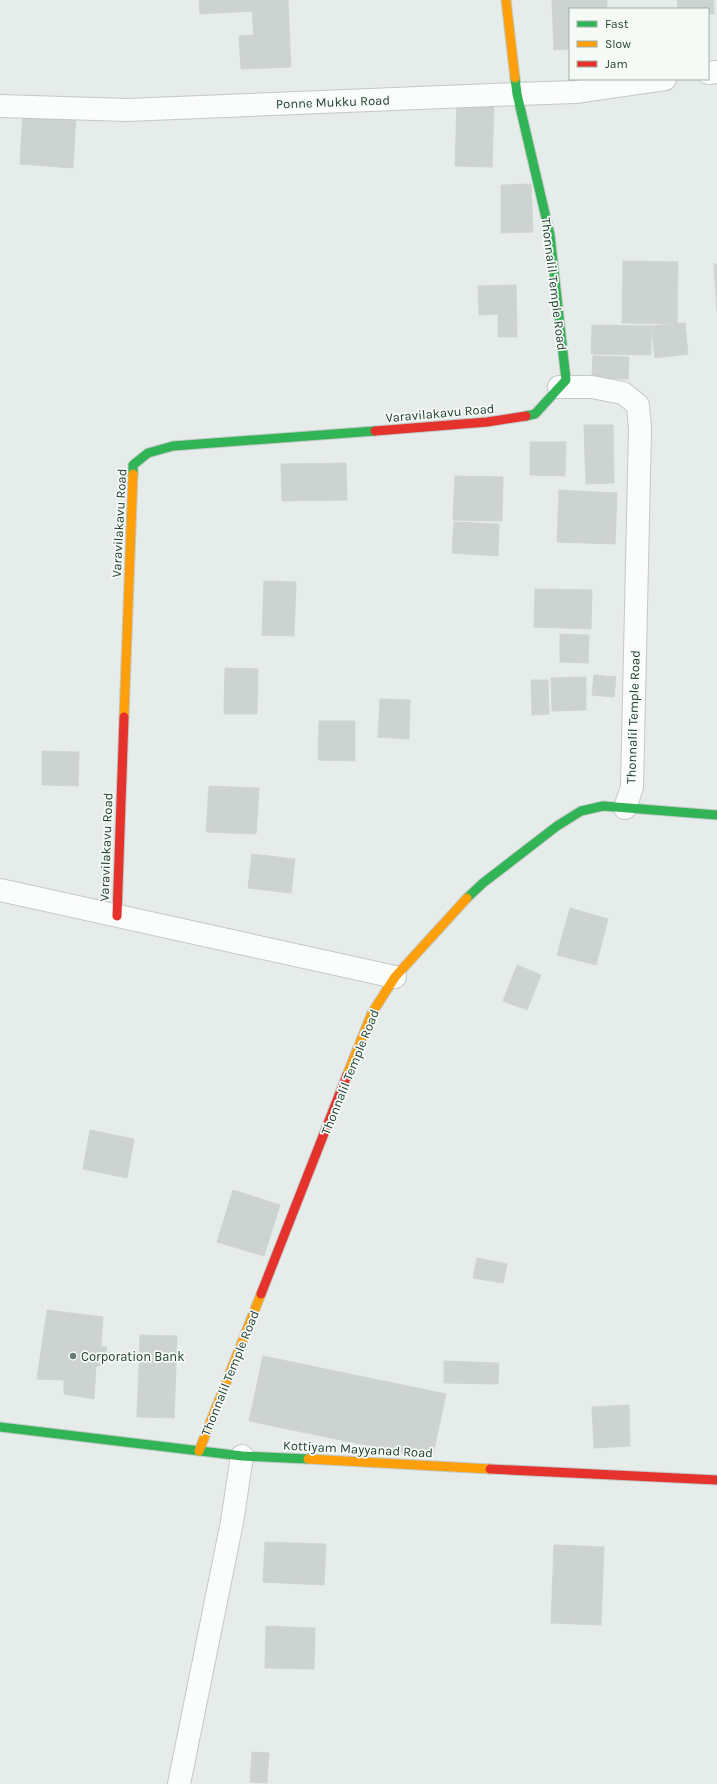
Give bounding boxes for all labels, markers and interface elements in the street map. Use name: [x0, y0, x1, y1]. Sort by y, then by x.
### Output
legend: [569, 8, 709, 80]
text: Fast: [605, 17, 629, 31]
text: Slow: [605, 37, 631, 51]
text: Jam: [605, 57, 628, 71]
street label: Ponne Mukku Road: [276, 93, 390, 111]
street label: Thonnalil Temple Road: [538, 217, 570, 351]
street label: Varavilakavu Road: [385, 401, 495, 425]
street label: Varavilakavu Road: [109, 468, 129, 578]
street label: Thonnalil Temple Road: [623, 650, 643, 784]
street label: Varavilakavu Road: [97, 792, 115, 902]
street label: Thonnalil Temple Road: [318, 1007, 382, 1137]
street label: Thonnalil Temple Road: [198, 1308, 262, 1438]
place label: Corporation Bank: [81, 1349, 185, 1364]
marker: Corporation Bank: [68, 1351, 78, 1361]
street label: Kottiyam Mayyanad Road: [283, 1438, 433, 1460]

